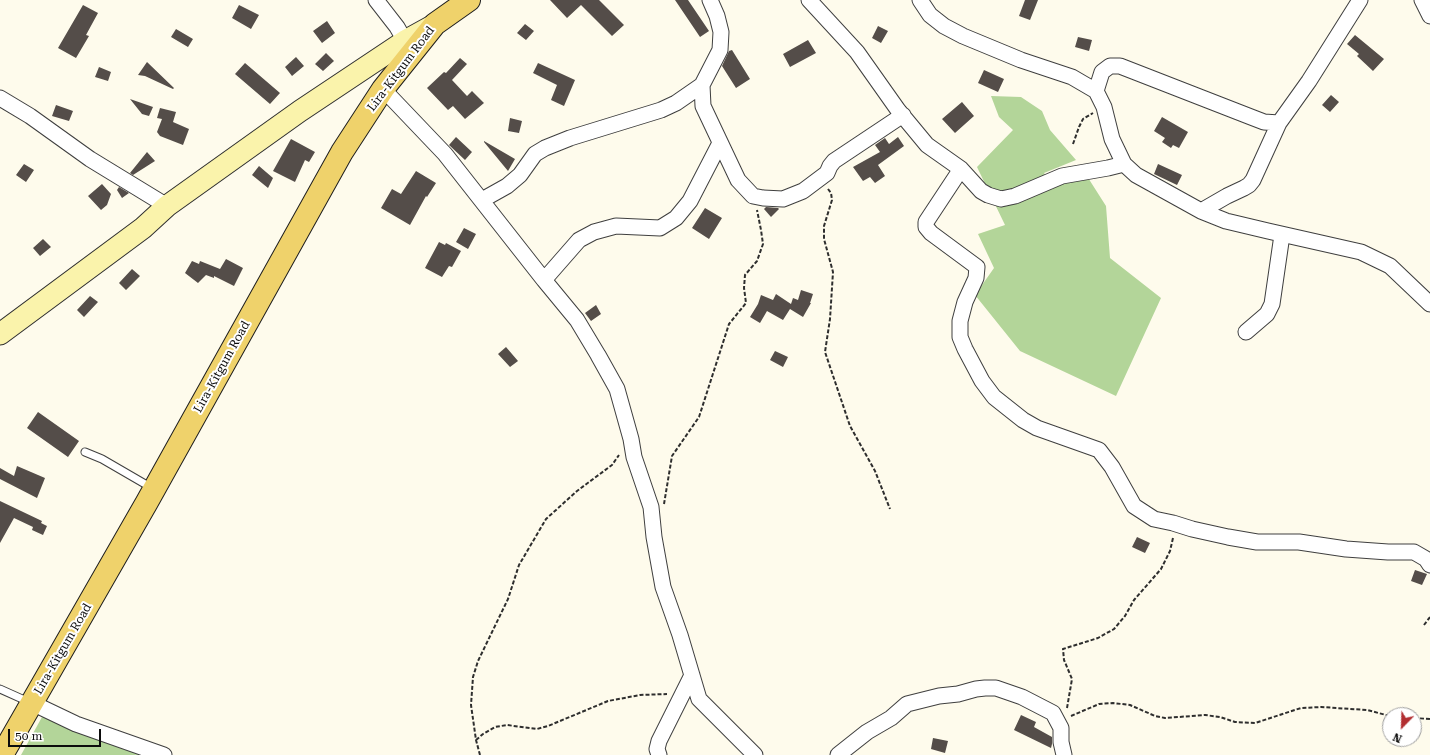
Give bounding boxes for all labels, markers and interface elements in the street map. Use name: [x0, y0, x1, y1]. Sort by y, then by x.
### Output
street label: Lira-Kitgum Road: [364, 24, 438, 114]
street label: Lira-Kitgum Road: [191, 319, 253, 415]
street label: Lira-Kitgum Road: [31, 601, 95, 697]
north arrow: [1382, 707, 1422, 747]
scale bar: [10, 721, 103, 747]
text: 50 m: [15, 729, 42, 743]
text: N: [1391, 730, 1404, 745]

